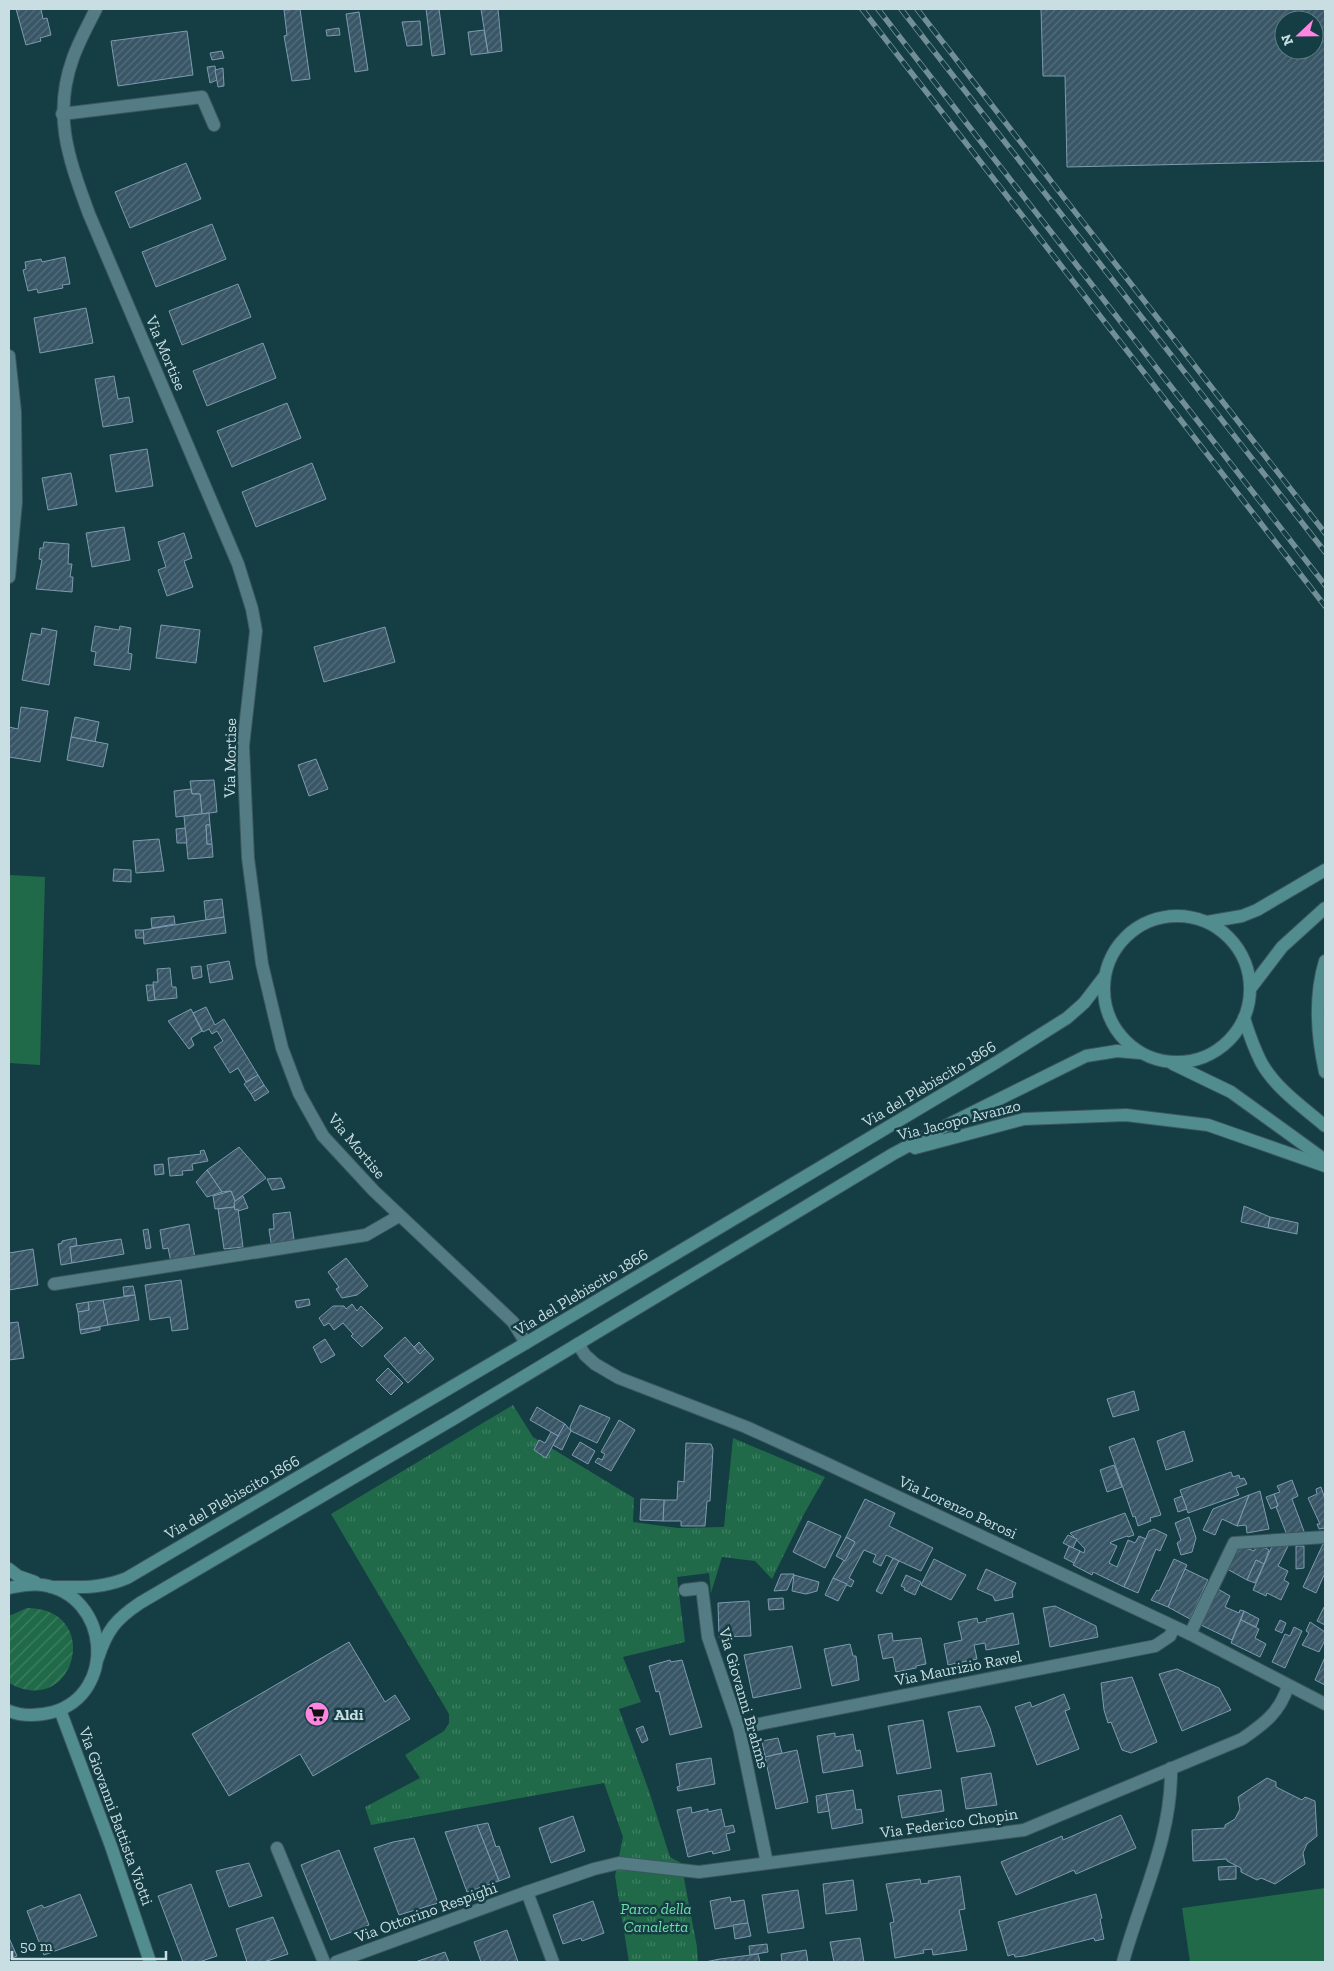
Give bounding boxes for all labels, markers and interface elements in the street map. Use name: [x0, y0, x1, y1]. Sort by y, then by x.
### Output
north arrow: [1274, 10, 1324, 60]
text: N: [1277, 31, 1297, 48]
street label: Via Mortise: [141, 312, 190, 393]
street label: Via Mortise: [220, 718, 240, 799]
street label: Via del Plebiscito 1866: [858, 1037, 999, 1132]
street label: Via Jacopo Avanzo: [894, 1096, 1023, 1145]
street label: Via Mortise: [324, 1109, 390, 1183]
street label: Via del Plebiscito 1866: [510, 1245, 651, 1340]
street label: Via del Plebiscito 1866: [160, 1451, 303, 1544]
street label: Via Lorenzo Perosi: [895, 1471, 1021, 1543]
street label: Via Giovanni Brahms: [715, 1624, 773, 1771]
street label: Via Maurizio Ravel: [892, 1646, 1023, 1690]
supermarket icon: Aldi: [304, 1701, 330, 1727]
place label: Aldi: [334, 1705, 364, 1724]
street label: Via Giovanni Battista Viotti: [75, 1723, 157, 1908]
street label: Via Federico Chopin: [878, 1804, 1020, 1842]
street label: Via Ottorino Respighi: [352, 1877, 500, 1947]
park label: Parco della Canaletta: [620, 1899, 692, 1936]
scale bar: [12, 1928, 166, 1960]
text: 50 m: [20, 1937, 53, 1955]

